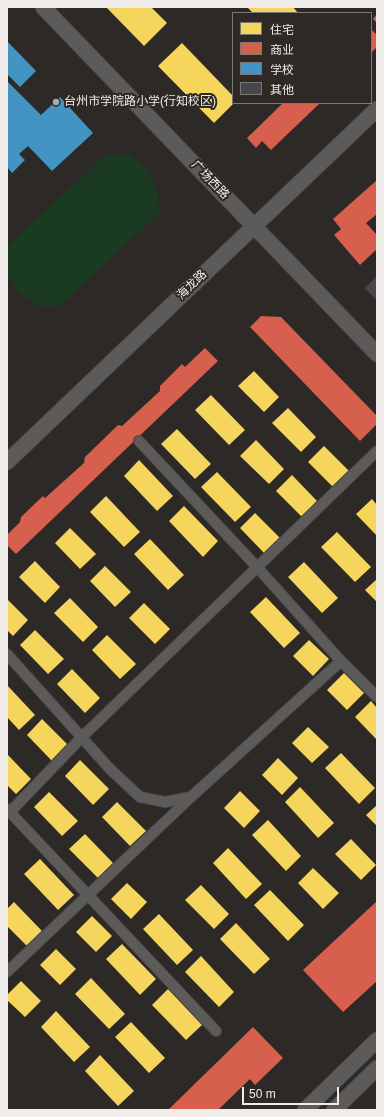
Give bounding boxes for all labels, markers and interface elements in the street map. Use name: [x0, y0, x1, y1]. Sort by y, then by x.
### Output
legend: [232, 12, 372, 104]
text: 住宅: [270, 23, 294, 37]
text: 商业: [270, 43, 294, 57]
text: 学校: [270, 63, 294, 77]
text: 其他: [270, 83, 294, 97]
place label: 台州市学院路小学(行知校区): [64, 95, 216, 109]
marker: 台州市学院路小学(行知校区): [51, 97, 61, 107]
street label: 广场西路: [188, 158, 232, 202]
street label: 海龙路: [174, 267, 210, 303]
scale bar: [244, 1079, 341, 1105]
text: 50 m: [249, 1087, 276, 1101]

